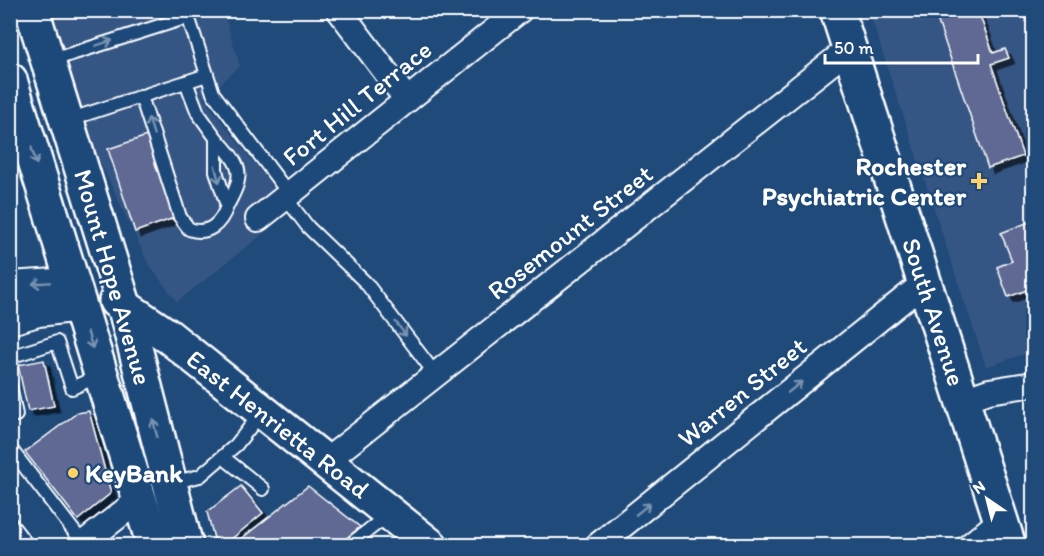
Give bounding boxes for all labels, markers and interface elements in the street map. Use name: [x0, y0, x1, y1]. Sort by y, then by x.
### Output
scale bar: [825, 27, 978, 65]
street label: Fort Hill Terrace: [276, 33, 438, 173]
one-way arrow: [94, 37, 113, 48]
text: 50 m: [834, 37, 874, 59]
one-way arrow: [144, 118, 155, 136]
one-way arrow: [29, 146, 40, 165]
place label: Rochester Psychiatric Center: [762, 150, 967, 212]
street label: Rosemount Street: [481, 157, 659, 306]
one-way arrow: [212, 164, 224, 183]
street label: Mount Hope Avenue: [67, 166, 159, 388]
marker: Rochester Psychiatric Center: [970, 172, 988, 190]
street label: South Avenue: [895, 234, 973, 390]
one-way arrow: [32, 278, 52, 289]
one-way arrow: [394, 321, 407, 337]
one-way arrow: [86, 330, 97, 349]
street label: Warren Street: [671, 330, 813, 454]
street label: East Henrietta Road: [180, 343, 376, 506]
one-way arrow: [786, 380, 802, 393]
one-way arrow: [149, 419, 161, 438]
place label: KeyBank: [85, 457, 183, 489]
marker: KeyBank: [66, 466, 80, 480]
north arrow: [957, 469, 1017, 529]
text: N: [969, 476, 989, 498]
one-way arrow: [634, 502, 650, 515]

